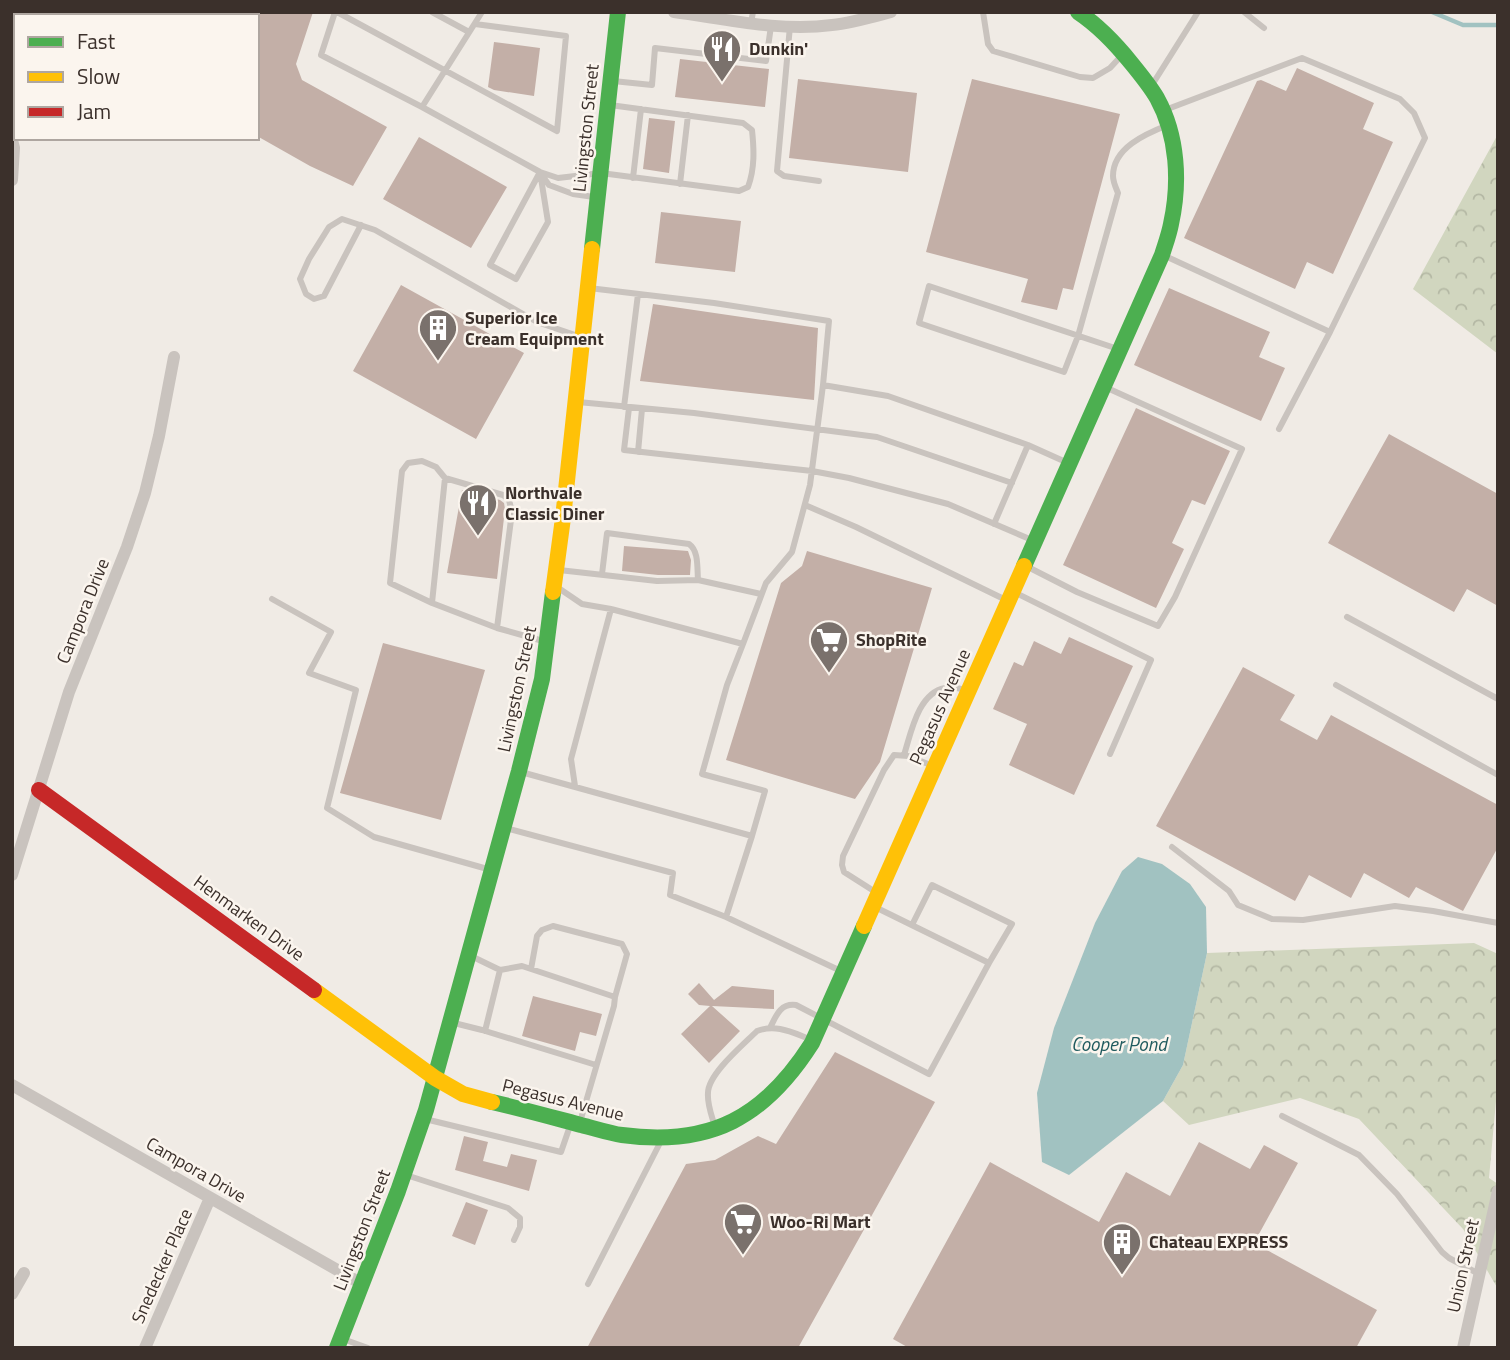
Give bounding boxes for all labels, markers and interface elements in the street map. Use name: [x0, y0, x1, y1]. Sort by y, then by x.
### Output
legend: [14, 14, 259, 140]
text: Fast: [77, 25, 116, 57]
restaurant icon: Dunkin': [701, 28, 743, 83]
place label: Dunkin': [749, 35, 808, 62]
text: Slow: [77, 60, 120, 92]
street label: Livingston Street: [565, 62, 606, 193]
text: Jam: [77, 95, 111, 127]
place label: Superior Ice Cream Equipment: [465, 304, 604, 352]
building icon: Superior Ice Cream Equipment: [417, 307, 459, 362]
place label: Northvale Classic Diner: [505, 479, 605, 527]
restaurant icon: Northvale Classic Diner: [457, 482, 499, 537]
street label: Campora Drive: [49, 554, 116, 668]
supermarket icon: ShopRite: [808, 619, 850, 674]
street label: Livingston Street: [490, 623, 543, 754]
place label: ShopRite: [856, 626, 927, 653]
street label: Pegasus Avenue: [902, 644, 977, 769]
street label: Henmarken Drive: [188, 868, 310, 967]
water label: Cooper Pond: [1071, 1029, 1169, 1058]
street label: Pegasus Avenue: [499, 1071, 627, 1128]
street label: Campora Drive: [141, 1130, 251, 1209]
street label: Livingston Street: [326, 1164, 397, 1295]
supermarket icon: Woo-Ri Mart: [722, 1201, 764, 1256]
street label: Snedecker Place: [124, 1204, 199, 1328]
place label: Woo-Ri Mart: [770, 1208, 871, 1235]
street label: Union Street: [1439, 1216, 1486, 1315]
building icon: Chateau EXPRESS: [1101, 1221, 1143, 1276]
place label: Chateau EXPRESS: [1149, 1228, 1289, 1255]

